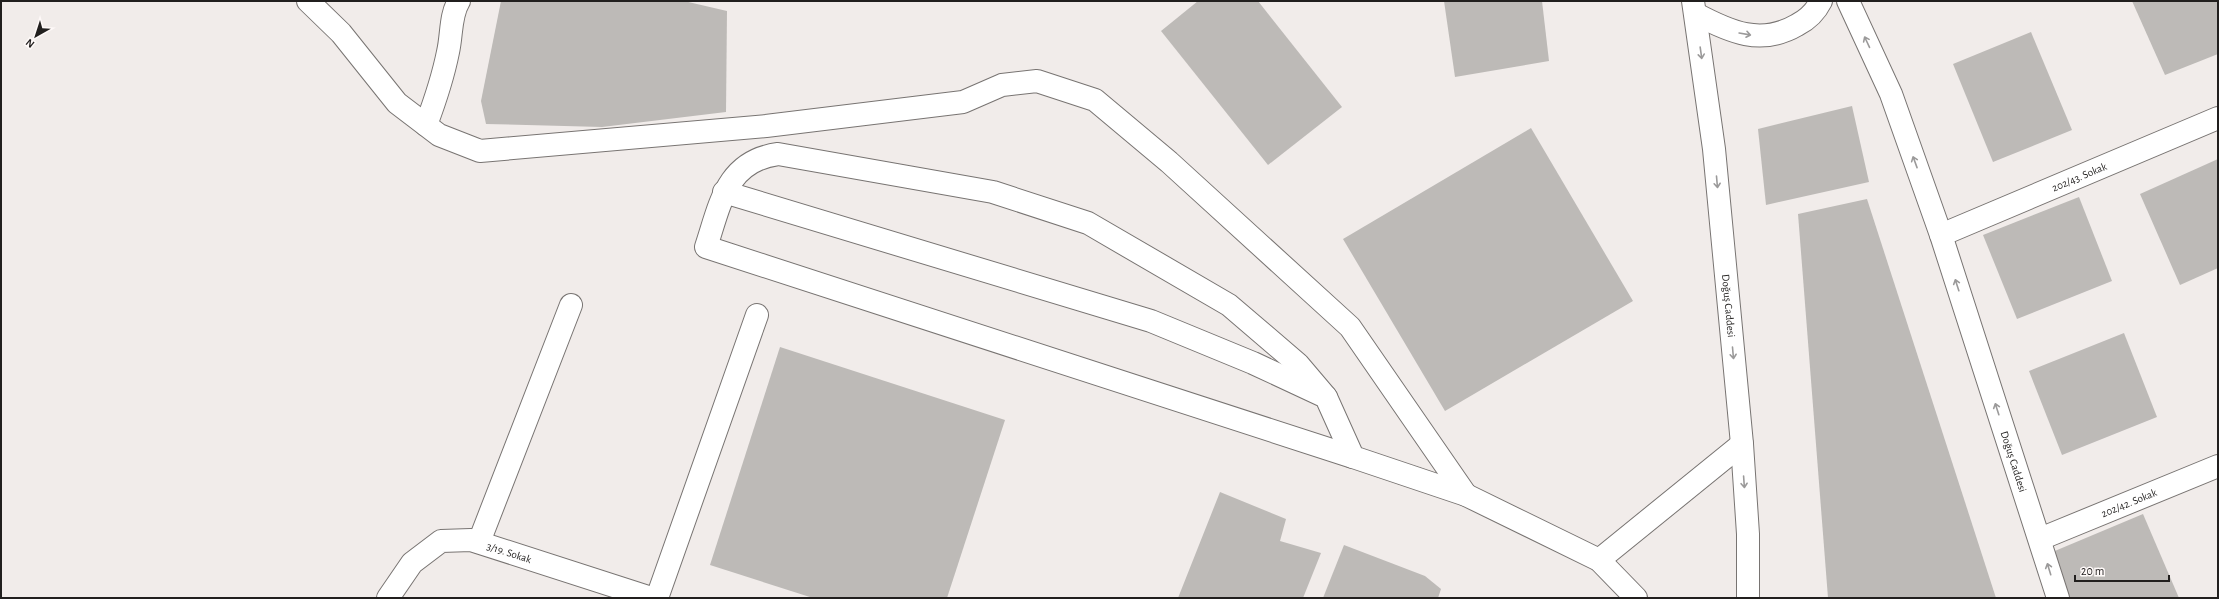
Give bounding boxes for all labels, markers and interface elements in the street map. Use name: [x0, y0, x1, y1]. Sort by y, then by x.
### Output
north arrow: [16, 16, 56, 56]
one-way arrow: [1738, 30, 1751, 38]
one-way arrow: [1863, 36, 1870, 48]
text: N: [24, 37, 36, 50]
one-way arrow: [1697, 46, 1705, 59]
one-way arrow: [1911, 156, 1918, 169]
street label: 202/43. Sokak: [2050, 161, 2108, 194]
one-way arrow: [1714, 175, 1721, 188]
street label: Doğuş Caddesi: [1720, 274, 1737, 338]
one-way arrow: [1953, 279, 1960, 292]
one-way arrow: [1730, 346, 1737, 359]
one-way arrow: [1993, 403, 2000, 416]
street label: Doğuş Caddesi: [1999, 430, 2028, 494]
one-way arrow: [1741, 475, 1748, 488]
street label: 202/42. Sokak: [2100, 487, 2158, 519]
street label: 3/19. Sokak: [485, 540, 533, 565]
scale bar: [2075, 557, 2169, 583]
one-way arrow: [2045, 562, 2052, 575]
text: 20 m: [2081, 565, 2104, 577]

